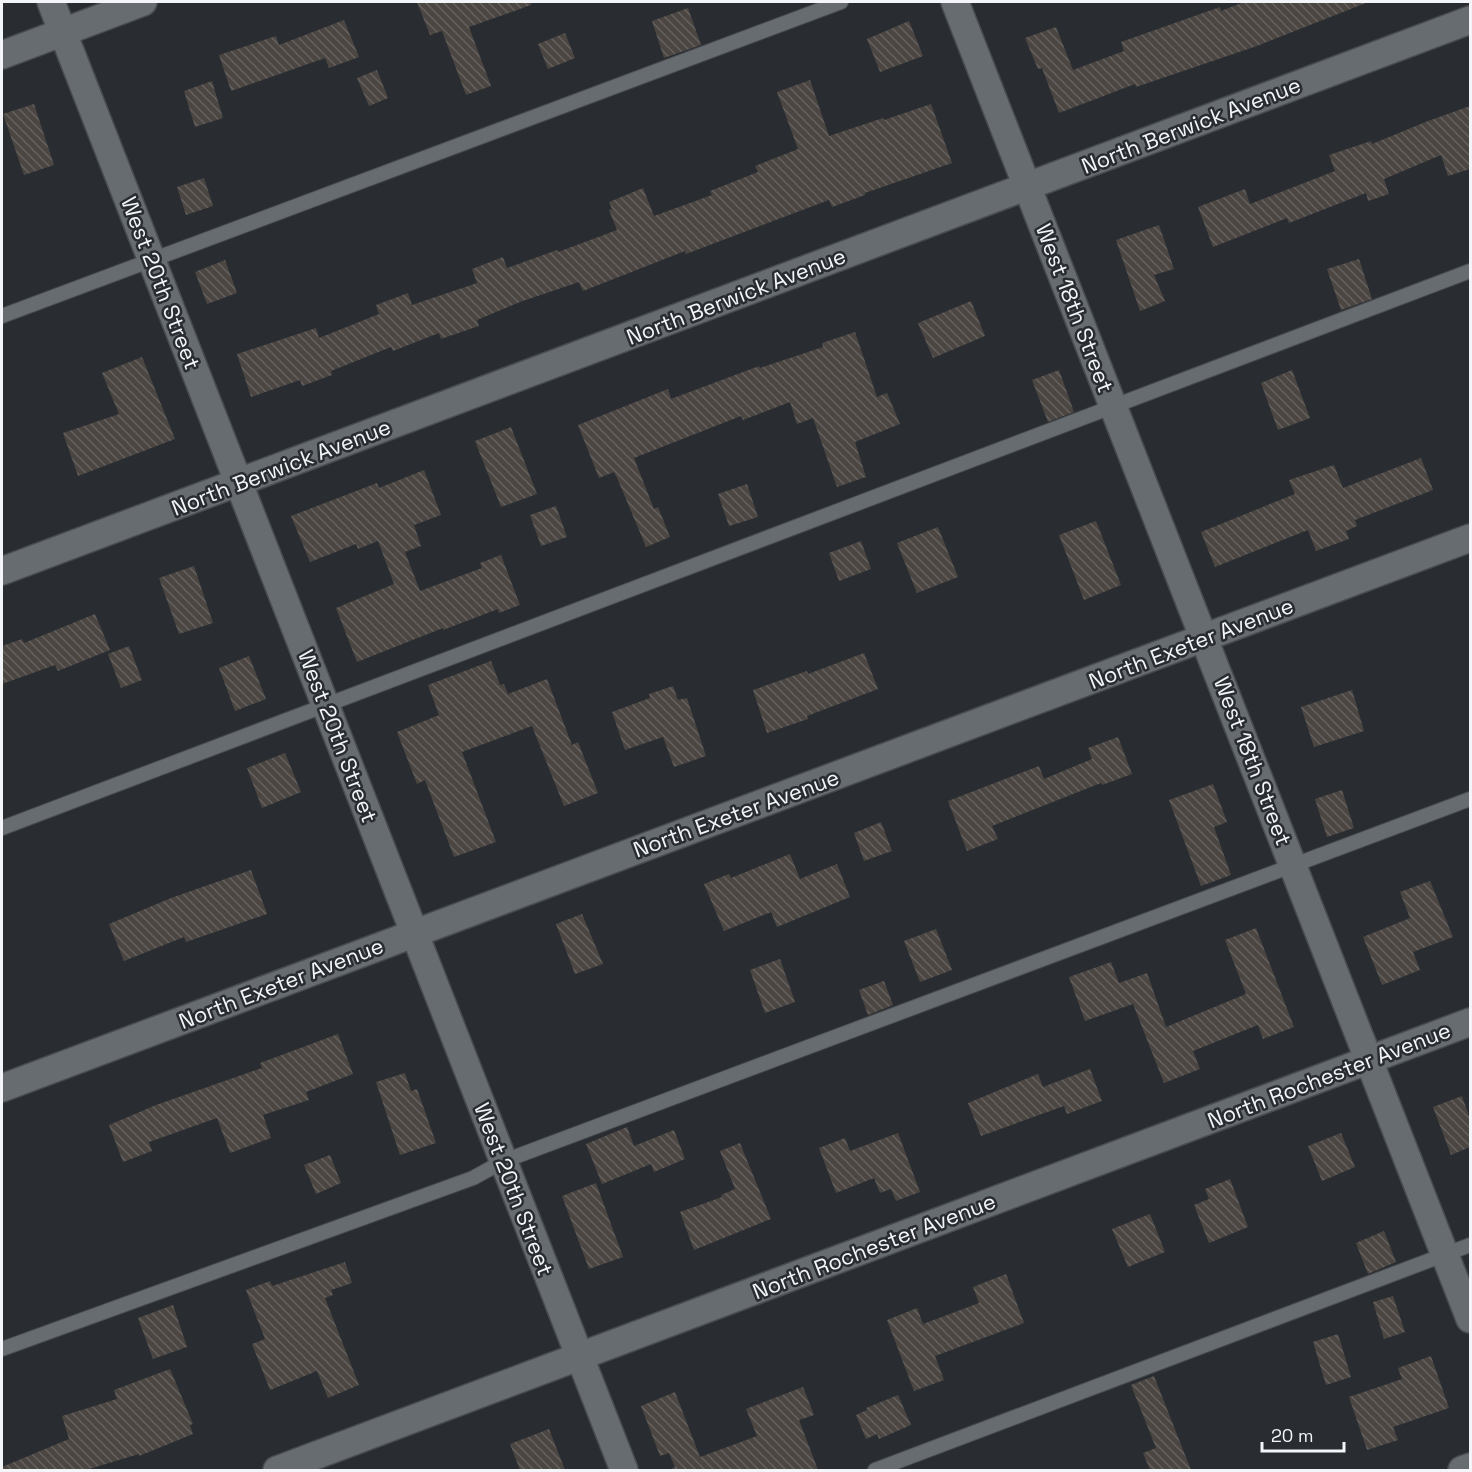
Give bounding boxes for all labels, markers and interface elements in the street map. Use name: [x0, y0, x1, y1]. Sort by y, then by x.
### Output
street label: North Berwick Avenue: [1077, 70, 1305, 180]
street label: West 20th Street: [115, 193, 207, 373]
street label: West 18th Street: [1030, 220, 1120, 396]
street label: North Berwick Avenue: [622, 241, 850, 351]
street label: North Berwick Avenue: [167, 412, 395, 522]
street label: North Exeter Avenue: [1085, 591, 1297, 695]
street label: West 20th Street: [292, 646, 384, 826]
street label: West 18th Street: [1208, 673, 1298, 849]
street label: North Exeter Avenue: [629, 763, 843, 863]
street label: North Exeter Avenue: [175, 931, 387, 1035]
street label: North Rochester Avenue: [1203, 1016, 1455, 1134]
street label: West 20th Street: [468, 1099, 560, 1279]
street label: North Rochester Avenue: [748, 1187, 1000, 1305]
scale bar: [1262, 1415, 1344, 1453]
text: 20 m: [1271, 1424, 1314, 1447]

